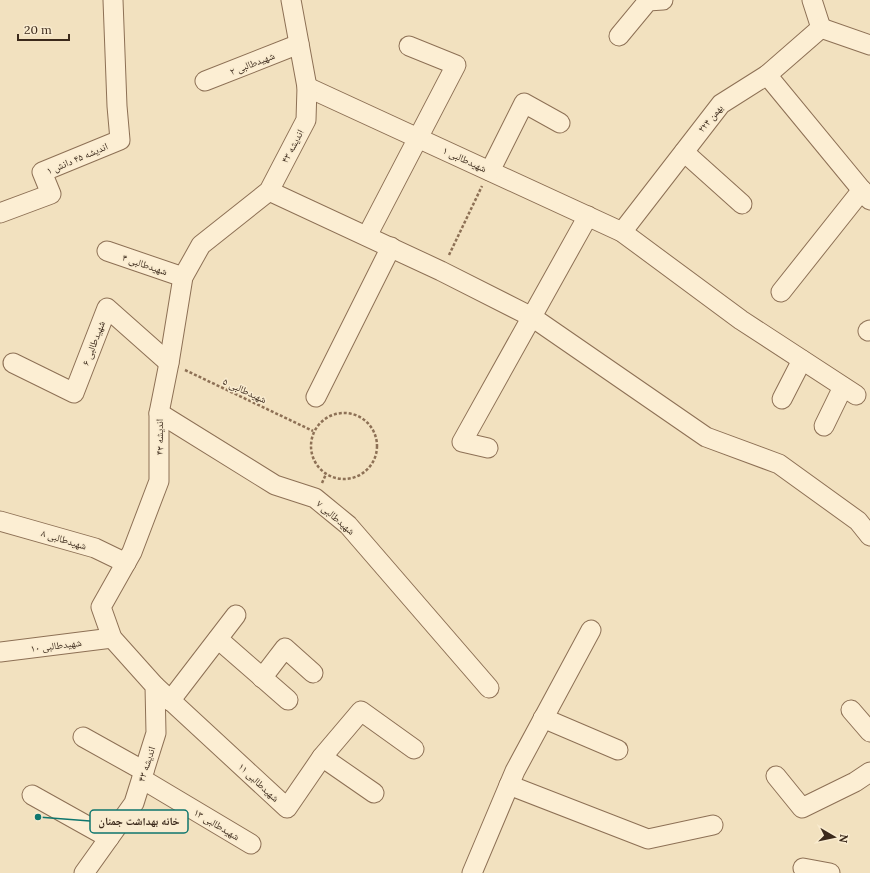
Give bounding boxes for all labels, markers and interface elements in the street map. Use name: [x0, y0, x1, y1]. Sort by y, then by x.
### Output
scale bar: [18, 16, 69, 42]
text: 20 m: [24, 22, 52, 37]
street label: شهیدطالبی ۲: [228, 49, 277, 78]
street label: ۲۲بهمن ۴: [695, 101, 726, 135]
street label: اندیشه ۴۳: [278, 127, 307, 165]
street label: اندیشه ۴۵ دانش ۱: [45, 140, 110, 177]
street label: شهیدطالبی ۱: [441, 144, 489, 175]
street label: شهیدطالبی ۴: [121, 251, 170, 278]
street label: شهیدطالبی ۶: [79, 319, 108, 367]
street label: شهیدطالبی ۵: [221, 375, 269, 406]
street label: اندیشه ۴۳: [153, 419, 166, 455]
street label: شهیدطالبی ۷: [314, 497, 358, 538]
street label: شهیدطالبی ۸: [40, 526, 89, 553]
street label: شهیدطالبی ۱۰: [30, 636, 83, 655]
street label: اندیشه ۴۳: [135, 745, 158, 783]
street label: شهیدطالبی ۱۱: [235, 760, 282, 805]
street label: شهیدطالبی ۱۳: [191, 806, 242, 843]
callout: خانه بهداشت جمنان: [90, 810, 188, 833]
text: خانه بهداشت جمنان: [98, 814, 180, 829]
north arrow: [814, 817, 854, 857]
text: N: [836, 833, 851, 844]

